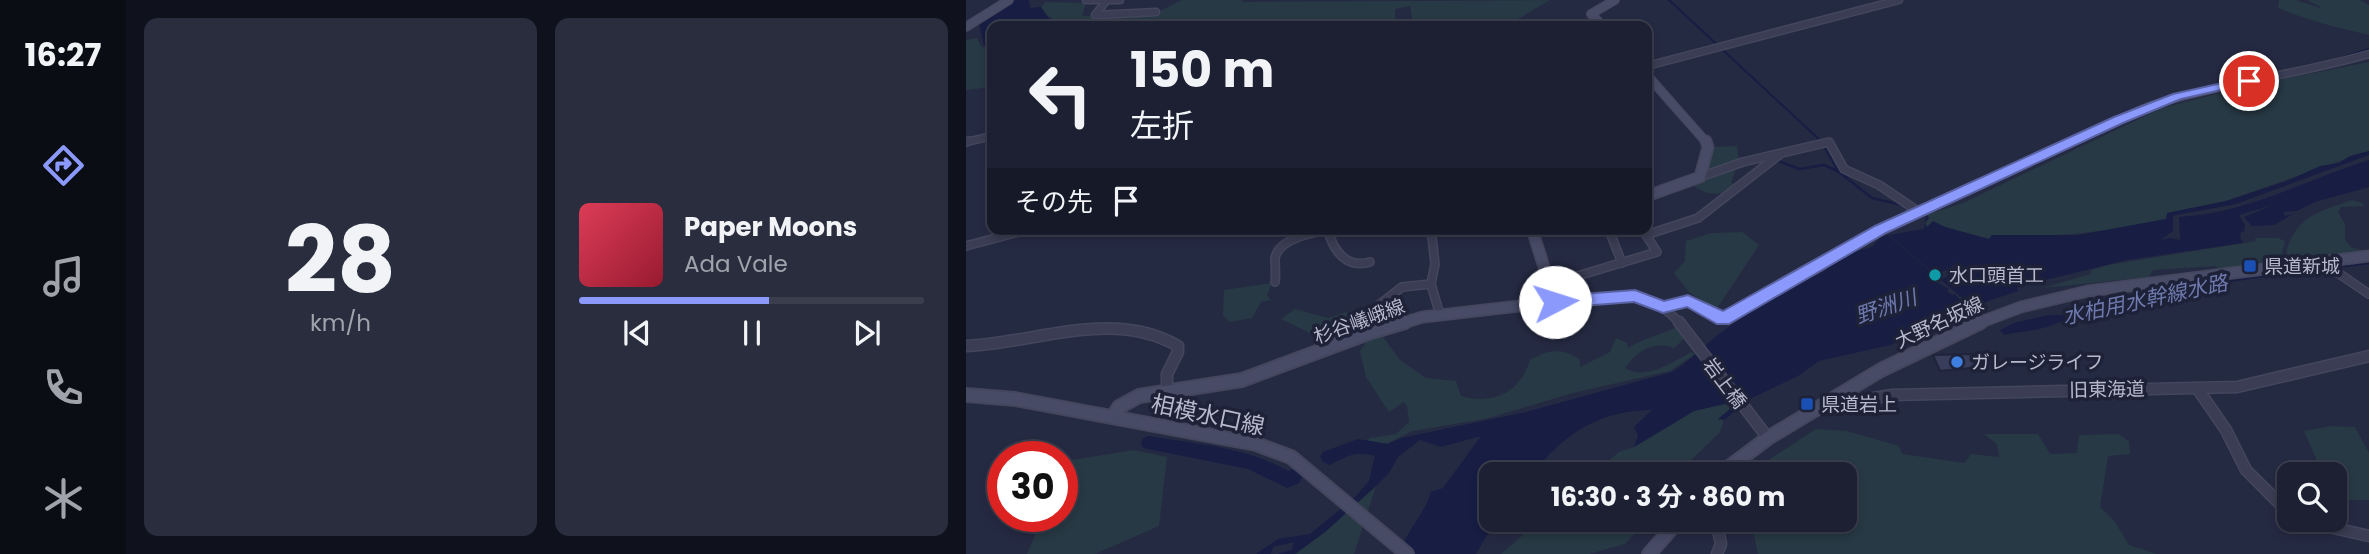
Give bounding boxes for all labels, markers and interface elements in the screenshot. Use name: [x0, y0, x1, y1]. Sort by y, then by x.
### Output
text: 16:27: [25, 32, 101, 77]
text: 150 m: [1130, 36, 1275, 104]
icon: left: [1015, 49, 1106, 140]
pin: [2219, 51, 2279, 111]
icon: arrive: [2230, 62, 2268, 100]
text: 左折: [1130, 103, 1194, 148]
icon: directions: [39, 141, 88, 190]
icon: arrive: [1107, 182, 1145, 220]
text: その先: [1015, 184, 1093, 220]
text: 28: [285, 196, 396, 324]
text: Paper Moons: [684, 209, 857, 245]
text: Ada Vale: [684, 248, 788, 280]
icon: music: [39, 252, 88, 301]
place label: 県道新城: [2264, 253, 2340, 280]
marker: 県道新城: [2242, 258, 2258, 274]
place label: 水口頭首工: [1949, 262, 2044, 289]
position arrow: [1518, 265, 1592, 339]
marker: 水口頭首工: [1927, 267, 1943, 283]
water label: 水柏用水幹線水路: [2060, 267, 2232, 331]
water label: 野洲川: [1851, 282, 1922, 330]
street label: 大野名坂線: [1890, 290, 1988, 355]
street label: 杉谷嶬峨線: [1310, 293, 1408, 350]
text: km/h: [310, 307, 371, 339]
icon: previous: [618, 314, 656, 352]
icon: pause: [733, 314, 771, 352]
icon: next: [848, 314, 886, 352]
place label: ガレージライフ: [1971, 349, 2104, 376]
street label: 岩上橋: [1697, 352, 1753, 414]
marker: ガレージライフ: [1949, 354, 1965, 370]
icon: phone: [39, 363, 88, 412]
street label: 旧東海道: [2069, 375, 2145, 404]
street label: 相模水口線: [1148, 387, 1268, 443]
place label: 県道岩上: [1821, 391, 1897, 418]
marker: 県道岩上: [1799, 396, 1815, 412]
speed limit sign: 30: [987, 441, 1078, 532]
map controls: [2277, 462, 2347, 532]
button: search: [2277, 462, 2347, 532]
icon: climate: [39, 474, 88, 523]
text: 16:30 · 3 分 · 860 m: [1551, 479, 1785, 515]

